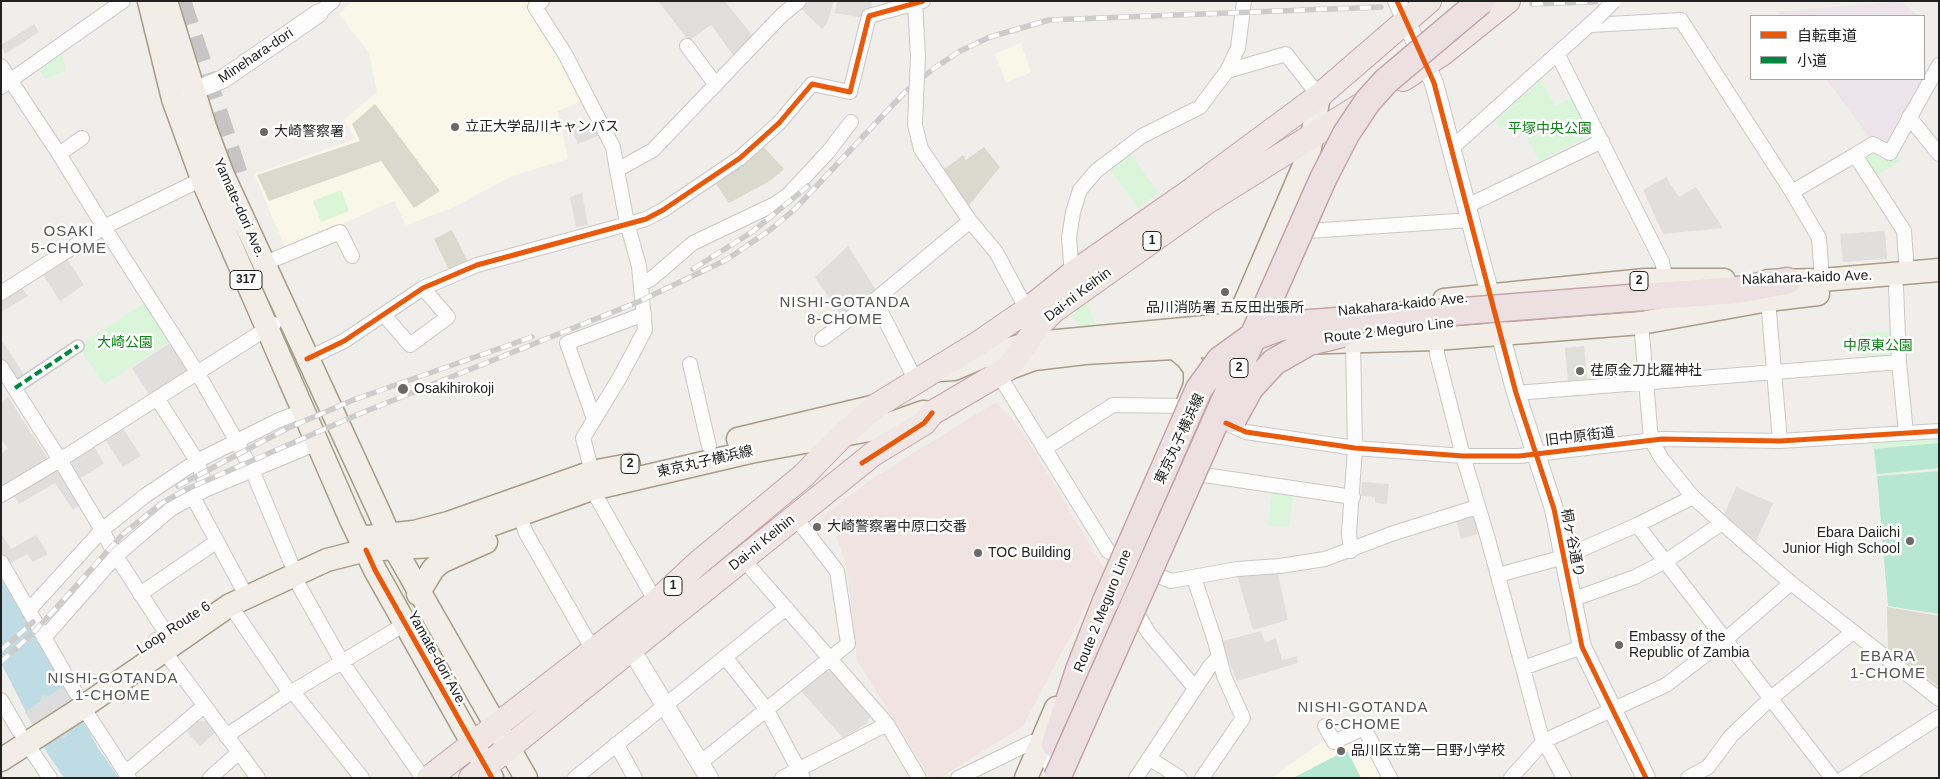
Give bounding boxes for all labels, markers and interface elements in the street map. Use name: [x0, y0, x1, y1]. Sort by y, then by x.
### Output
legend: [1750, 15, 1925, 80]
street label: Minehara-dori: [215, 25, 297, 87]
text: 自転車道: [1797, 27, 1857, 44]
text: 小道: [1797, 52, 1827, 69]
place label: 立正大学品川キャンパス: [465, 119, 619, 135]
marker: 立正大学品川キャンパス: [449, 121, 461, 133]
park label: 平塚中央公園: [1508, 121, 1592, 137]
place label: 大崎警察署: [274, 124, 344, 140]
marker: 大崎警察署: [258, 126, 270, 138]
street label: Yamate-dori Ave.: [210, 156, 268, 260]
district label: OSAKI 5-CHOME: [30, 223, 108, 258]
road number: 1: [1143, 232, 1161, 250]
street label: Dai-ni Keihin: [1041, 264, 1115, 326]
street label: Nakahara-kaido Ave.: [1742, 267, 1872, 289]
road number: 317: [230, 270, 262, 290]
road number: 2: [1630, 272, 1648, 290]
marker: 品川消防署 五反田出張所: [1219, 286, 1231, 298]
street label: Nakahara-kaido Ave.: [1337, 290, 1469, 320]
district label: NISHI-GOTANDA 8-CHOME: [778, 294, 912, 329]
place label: 品川消防署 五反田出張所: [1146, 300, 1304, 316]
street label: Route 2 Meguro Line: [1323, 315, 1455, 347]
park label: 大崎公園: [97, 335, 153, 351]
park label: 中原東公園: [1843, 338, 1913, 354]
road number: 2: [1230, 358, 1248, 378]
place label: 荏原金刀比羅神社: [1590, 363, 1702, 379]
marker: 荏原金刀比羅神社: [1574, 365, 1586, 377]
place label: Osakihirokoji: [414, 381, 494, 397]
marker: Osakihirokoji: [396, 382, 410, 396]
street label: 東京丸子横浜線: [1152, 391, 1208, 487]
street label: 旧中原街道: [1544, 424, 1616, 450]
street label: 東京丸子横浜線: [655, 443, 755, 481]
road number: 2: [621, 454, 639, 474]
street label: 桐ヶ谷通り: [1557, 507, 1587, 579]
street label: Dai-ni Keihin: [726, 511, 798, 575]
place label: 大崎警察署中原口交番: [827, 519, 967, 535]
marker: 大崎警察署中原口交番: [811, 521, 823, 533]
place label: Ebara Daiichi Junior High School: [1782, 525, 1900, 558]
marker: Ebara Daiichi Junior High School: [1904, 535, 1916, 547]
place label: TOC Building: [988, 545, 1071, 561]
marker: TOC Building: [972, 547, 984, 559]
street label: Route 2 Meguro Line: [1071, 547, 1135, 675]
road number: 1: [664, 576, 682, 596]
street label: Loop Route 6: [134, 598, 214, 658]
street label: Yamate-dori Ave.: [404, 608, 470, 710]
place label: Embassy of the Republic of Zambia: [1629, 629, 1750, 662]
marker: Embassy of the Republic of Zambia: [1613, 639, 1625, 651]
district label: EBARA 1-CHOME: [1849, 648, 1927, 683]
district label: NISHI-GOTANDA 1-CHOME: [46, 670, 180, 705]
district label: NISHI-GOTANDA 6-CHOME: [1296, 699, 1430, 734]
place label: 品川区立第一日野小学校: [1351, 743, 1505, 759]
marker: 品川区立第一日野小学校: [1335, 745, 1347, 757]

